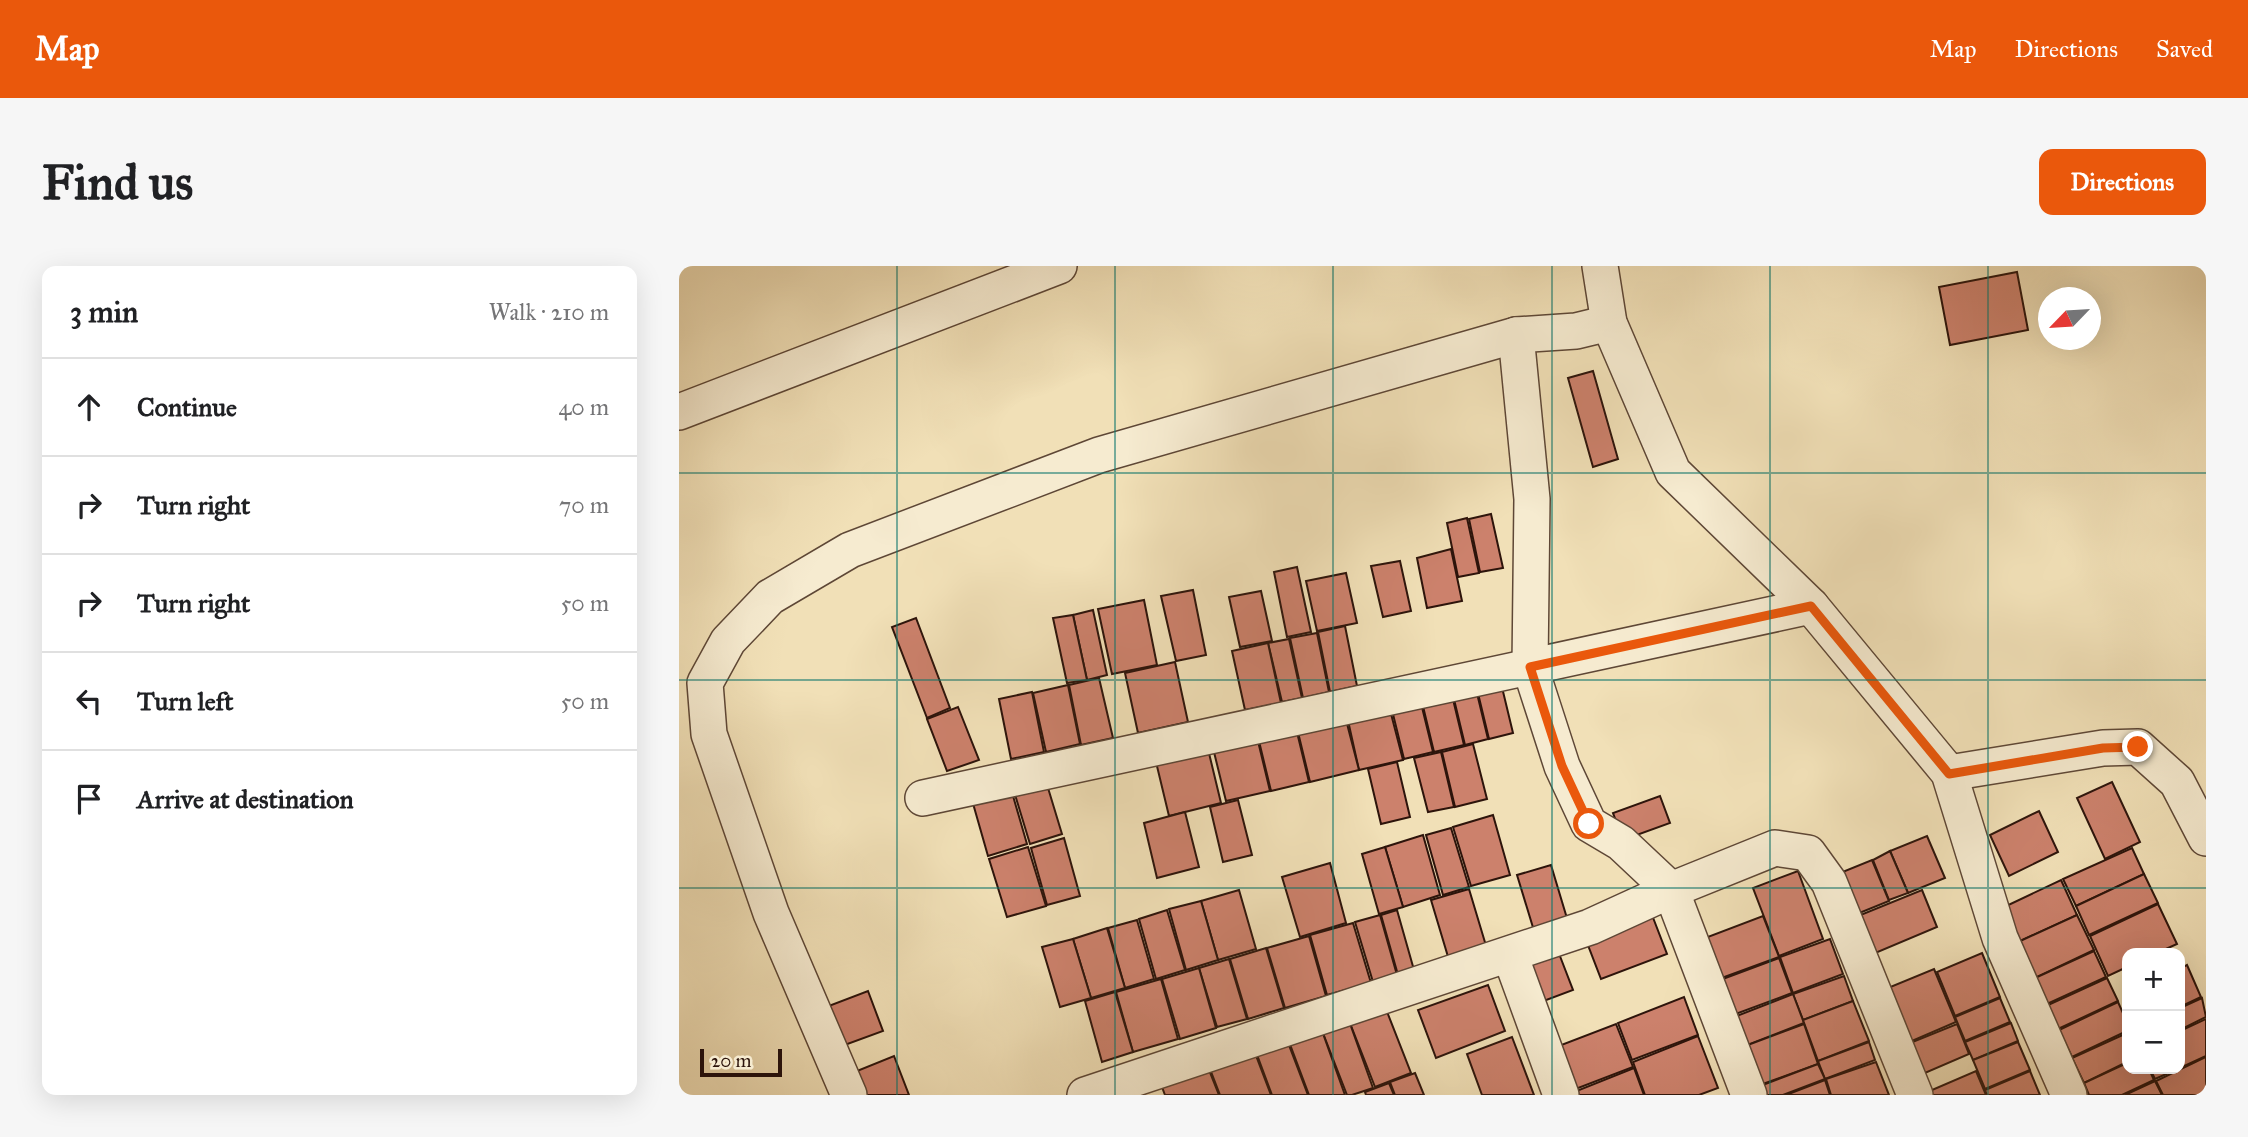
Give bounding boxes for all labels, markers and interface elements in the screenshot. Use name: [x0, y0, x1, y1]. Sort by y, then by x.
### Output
text: Map: [35, 29, 99, 69]
text: Map: [1930, 34, 1977, 64]
text: Directions: [2015, 34, 2118, 64]
text: Saved: [2156, 34, 2213, 64]
button: Directions: [2039, 149, 2206, 215]
text: Find us: [42, 153, 193, 212]
north arrow: [2038, 287, 2101, 350]
text: 3 min: [70, 294, 138, 330]
text: Walk · 210 m: [489, 298, 609, 326]
icon: ahead: [70, 388, 108, 426]
text: Continue: [137, 391, 237, 423]
text: 40 m: [559, 393, 609, 421]
icon: right: [70, 486, 108, 524]
text: Turn right: [137, 489, 250, 521]
text: 70 m: [559, 491, 609, 519]
icon: right: [70, 584, 108, 622]
text: Turn right: [137, 587, 250, 619]
text: 50 m: [561, 589, 609, 617]
icon: left: [70, 682, 108, 720]
text: Turn left: [137, 685, 233, 717]
text: 50 m: [561, 687, 609, 715]
route end: [2122, 731, 2153, 762]
icon: arrive: [70, 780, 108, 818]
text: Arrive at destination: [137, 783, 354, 815]
route start: [1573, 808, 1604, 839]
map controls: [2122, 948, 2185, 1074]
button: +: [2122, 948, 2185, 1011]
button: −: [2122, 1011, 2185, 1074]
scale bar: [700, 1046, 782, 1078]
text: 20 m: [711, 1049, 752, 1072]

